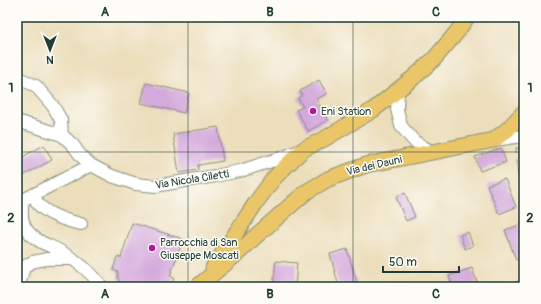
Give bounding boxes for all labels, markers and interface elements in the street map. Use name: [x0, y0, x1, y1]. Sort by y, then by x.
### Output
text: A: [101, 4, 110, 20]
text: B: [266, 4, 274, 20]
text: C: [432, 4, 440, 20]
north arrow: [30, 30, 70, 70]
text: N: [46, 53, 54, 66]
text: 1: [8, 80, 14, 96]
text: 1: [527, 80, 533, 96]
place label: Eni Station: [321, 105, 371, 118]
marker: Eni Station: [308, 106, 318, 116]
street label: Via dei Dauni: [345, 153, 403, 178]
street label: Via Nicola Ciletti: [154, 167, 230, 192]
text: 2: [7, 210, 15, 226]
text: 2: [526, 210, 534, 226]
place label: Parrocchia di San Giuseppe Moscati: [160, 236, 239, 262]
marker: Parrocchia di San Giuseppe Moscati: [147, 243, 157, 253]
scale bar: [383, 248, 459, 274]
text: 50 m: [389, 255, 417, 270]
text: A: [101, 286, 110, 302]
text: B: [266, 286, 274, 302]
text: C: [432, 286, 440, 302]

